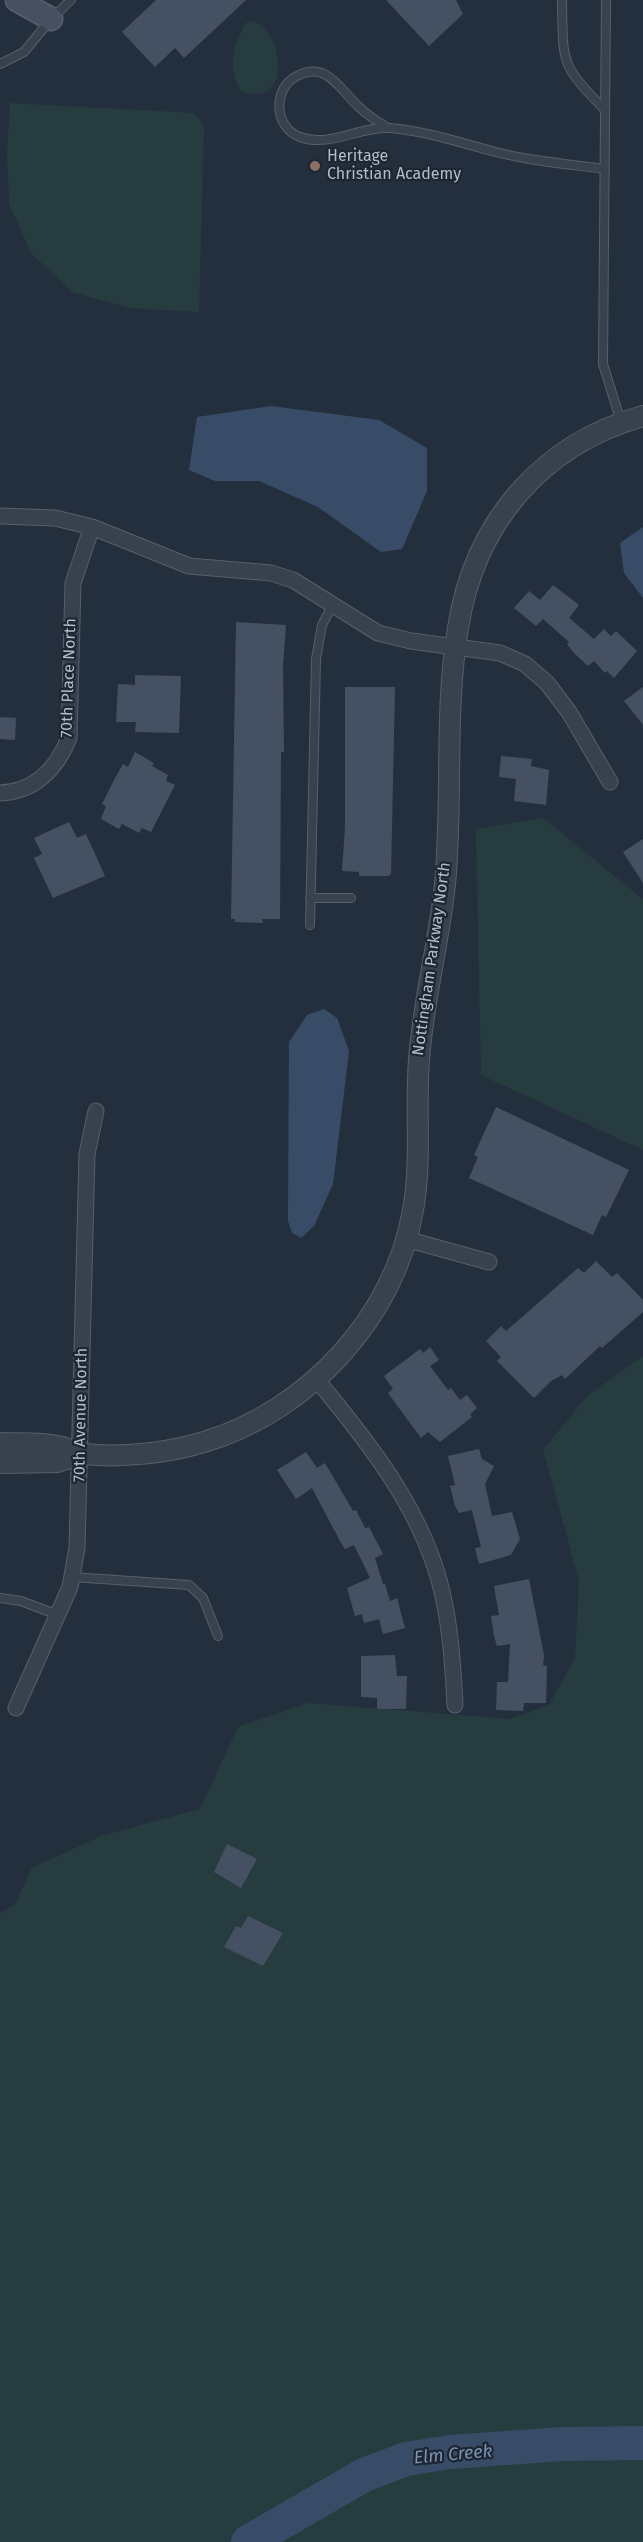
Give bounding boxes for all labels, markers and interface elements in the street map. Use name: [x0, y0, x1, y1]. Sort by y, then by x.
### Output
place label: Heritage Christian Academy: [327, 147, 461, 185]
marker: Heritage Christian Academy: [308, 159, 322, 173]
street label: 70th Place North: [57, 618, 81, 738]
street label: Nottingham Parkway North: [409, 861, 455, 1057]
street label: 70th Avenue North: [70, 1348, 92, 1482]
water label: Elm Creek: [413, 2441, 493, 2469]

